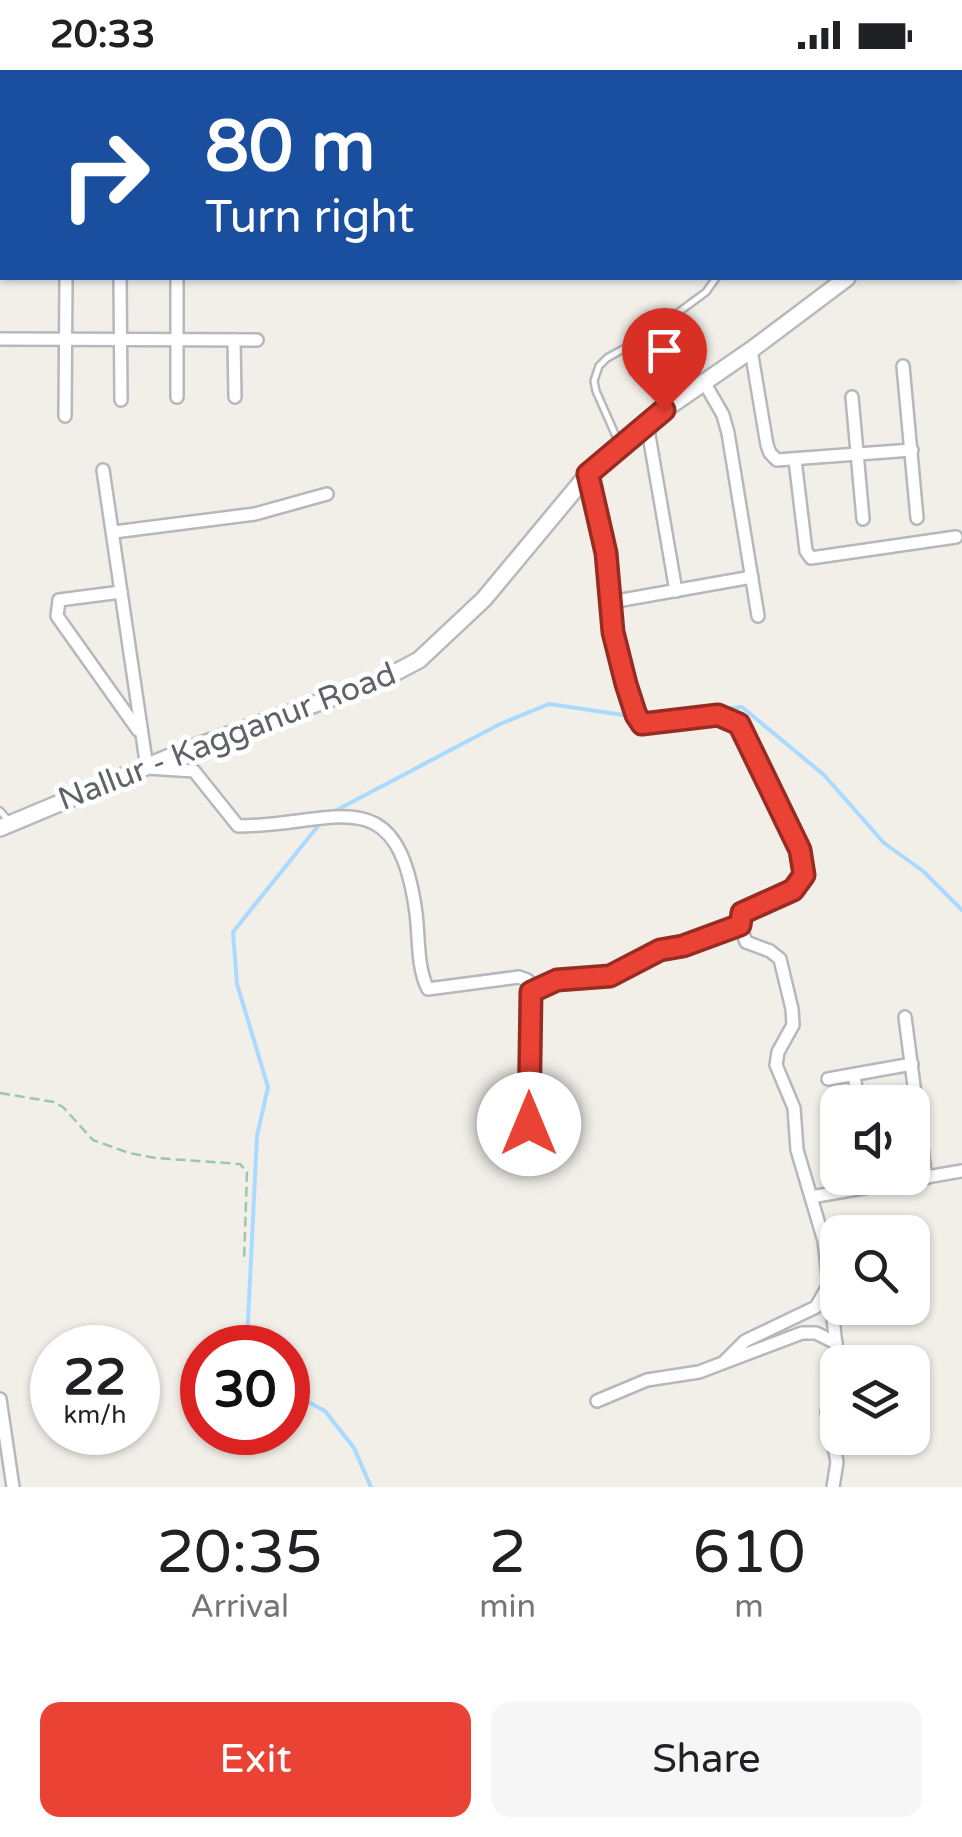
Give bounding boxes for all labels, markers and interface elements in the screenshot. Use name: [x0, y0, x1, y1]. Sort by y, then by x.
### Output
text: 20:33: [50, 12, 155, 58]
text: 80 m: [205, 106, 375, 190]
icon: right: [40, 110, 170, 240]
text: Turn right: [205, 191, 414, 245]
pin: [622, 308, 707, 411]
icon: arrive: [637, 323, 692, 378]
street label: Nallur - Kagganur Road: [53, 655, 401, 819]
position arrow: [477, 1072, 581, 1176]
map controls: [820, 1085, 930, 1455]
button: sound: [820, 1085, 930, 1195]
button: search: [820, 1215, 930, 1325]
speed limit sign: 30: [180, 1325, 310, 1455]
button: layers: [820, 1345, 930, 1455]
text: 22: [64, 1348, 126, 1408]
text: km/h: [64, 1400, 126, 1430]
text: 20:35: [156, 1517, 323, 1589]
text: 2: [489, 1517, 526, 1589]
text: 610: [692, 1517, 806, 1589]
text: Arrival: [190, 1588, 289, 1626]
text: min: [479, 1588, 536, 1626]
text: m: [734, 1588, 764, 1626]
button: Exit: [40, 1702, 471, 1817]
button: Share: [491, 1702, 922, 1817]

